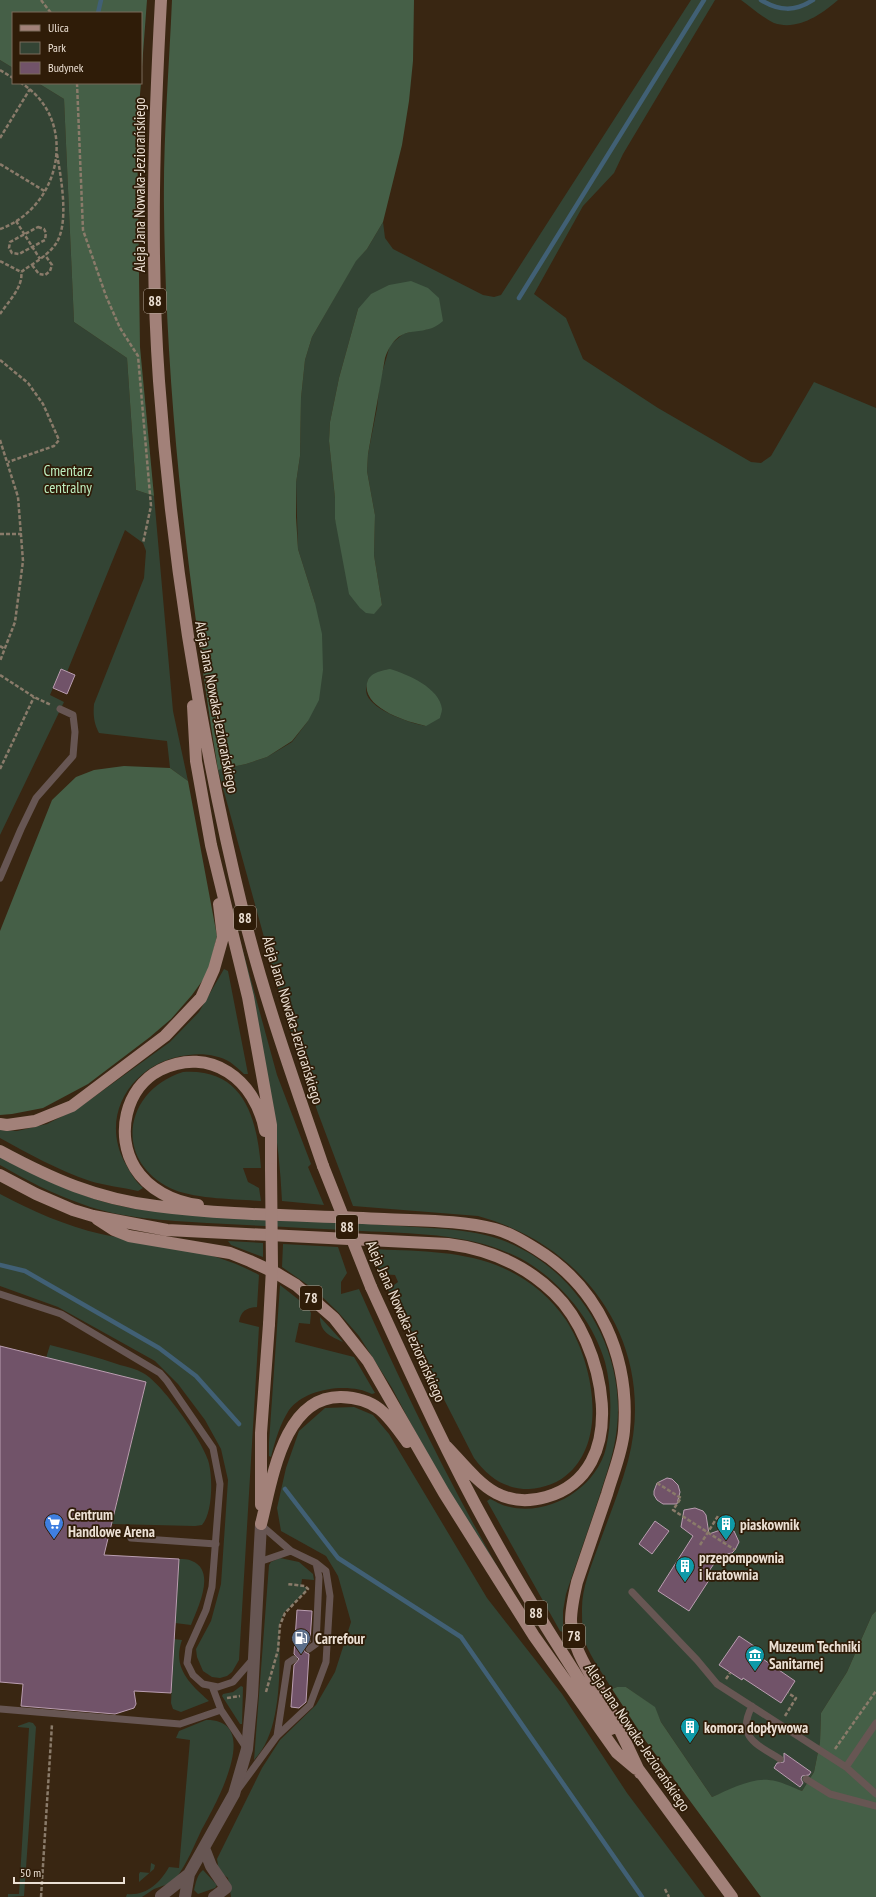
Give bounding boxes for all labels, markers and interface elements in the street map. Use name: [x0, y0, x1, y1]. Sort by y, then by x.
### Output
legend: [12, 12, 142, 84]
text: Ulica: [48, 20, 69, 35]
text: Park: [48, 40, 66, 55]
text: Budynek: [48, 60, 84, 75]
street label: Aleja Jana Nowaka-Jeziorańskiego: [130, 98, 149, 272]
road number: 88: [144, 289, 166, 313]
park label: Cmentarz centralny: [44, 461, 92, 497]
street label: Aleja Jana Nowaka-Jeziorańskiego: [191, 619, 243, 795]
road number: 88: [234, 906, 256, 930]
street label: Aleja Jana Nowaka-Jeziorańskiego: [258, 934, 328, 1106]
road number: 88: [336, 1215, 358, 1239]
street label: Aleja Jana Nowaka-Jeziorańskiego: [362, 1237, 450, 1405]
road number: 78: [300, 1286, 322, 1310]
place label: Centrum Handlowe Arena: [68, 1505, 155, 1541]
supermarket icon: Centrum Handlowe Arena: [43, 1512, 65, 1540]
building icon: piaskownik: [715, 1513, 737, 1541]
place label: piaskownik: [740, 1515, 800, 1534]
place label: przepompownia i kratownia: [699, 1548, 784, 1584]
building icon: przepompownia i kratownia: [674, 1555, 696, 1583]
road number: 88: [525, 1601, 547, 1625]
road number: 78: [563, 1624, 585, 1648]
fuel station icon: Carrefour: [290, 1627, 312, 1655]
place label: Carrefour: [315, 1629, 366, 1648]
place label: Muzeum Techniki Sanitarnej: [769, 1637, 861, 1673]
museum icon: Muzeum Techniki Sanitarnej: [744, 1644, 766, 1672]
street label: Aleja Jana Nowaka-Jeziorańskiego: [581, 1659, 695, 1815]
building icon: komora dopływowa: [679, 1716, 701, 1744]
place label: komora dopływowa: [704, 1718, 808, 1737]
scale bar: [14, 1859, 124, 1885]
text: 50 m: [20, 1865, 41, 1880]

